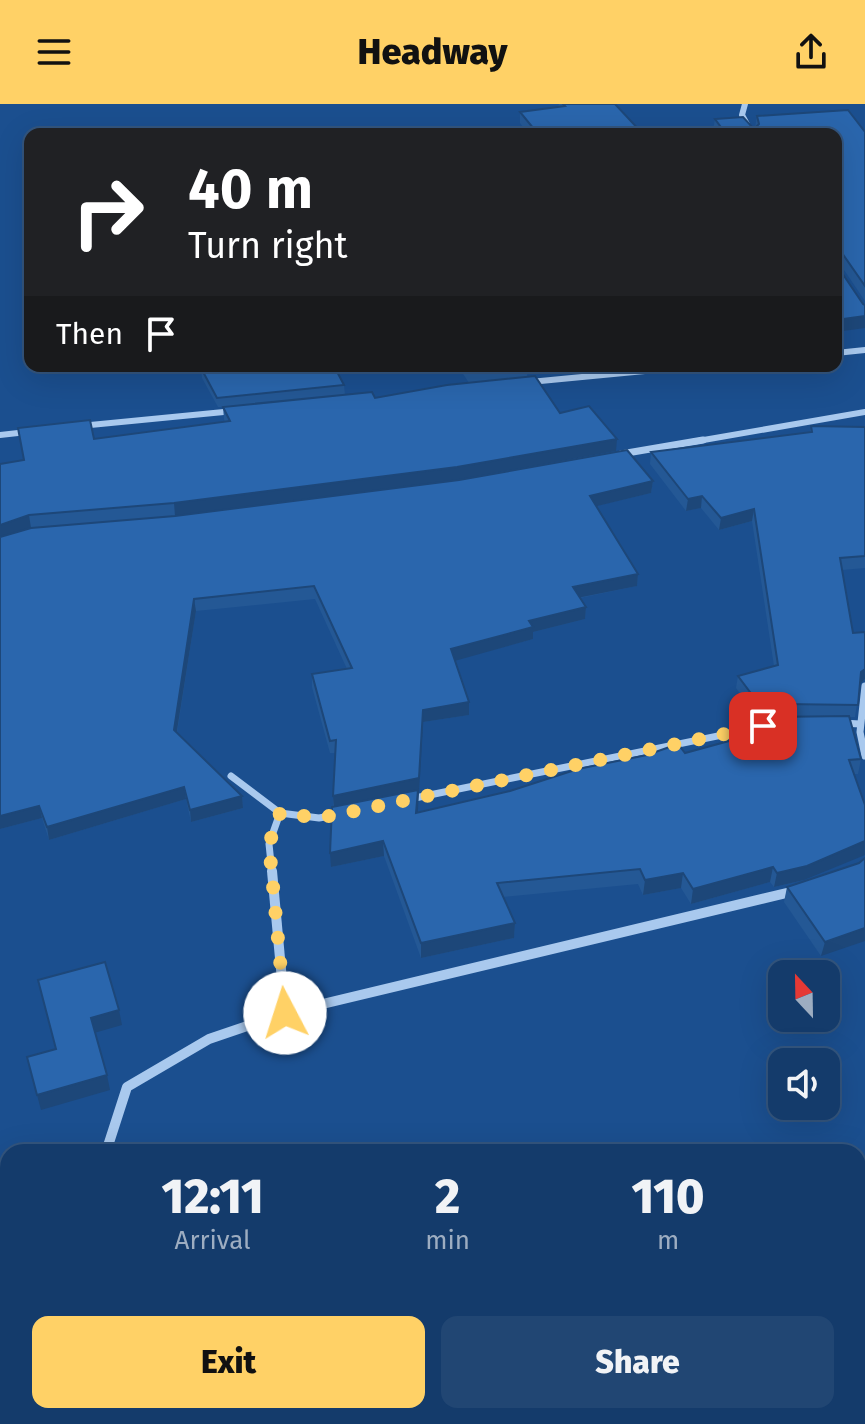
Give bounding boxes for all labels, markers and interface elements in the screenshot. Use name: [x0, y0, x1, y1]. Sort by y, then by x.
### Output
icon: menu: [32, 30, 76, 74]
text: Headway: [358, 30, 507, 74]
icon: share: [789, 30, 833, 74]
text: 40 m: [188, 156, 313, 223]
icon: right: [56, 160, 160, 264]
text: Turn right: [188, 224, 348, 268]
icon: arrive: [139, 312, 183, 356]
text: Then: [56, 316, 123, 352]
pin: [729, 692, 797, 760]
icon: arrive: [741, 704, 785, 748]
north arrow: [768, 960, 840, 1032]
map controls: [768, 960, 840, 1120]
position arrow: [243, 971, 327, 1055]
button: sound: [768, 1048, 840, 1120]
text: 12:11: [161, 1168, 264, 1226]
text: 2: [435, 1168, 460, 1226]
text: 110: [632, 1168, 705, 1226]
text: Arrival: [175, 1225, 251, 1256]
text: min: [425, 1225, 470, 1256]
text: m: [657, 1225, 679, 1256]
button: Exit: [32, 1316, 425, 1408]
button: Share: [441, 1316, 834, 1408]

